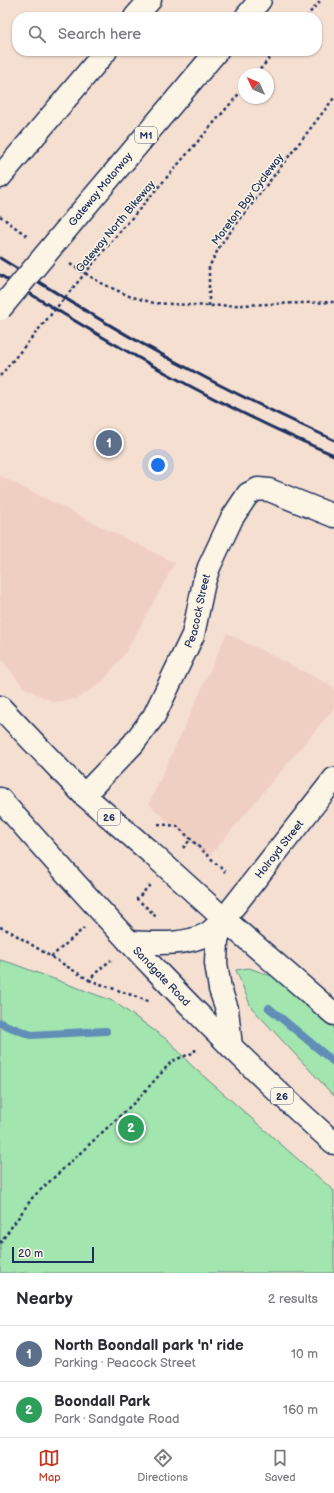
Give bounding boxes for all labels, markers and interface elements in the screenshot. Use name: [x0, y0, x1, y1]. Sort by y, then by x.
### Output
search box: [12, 12, 322, 56]
icon: search: [26, 23, 48, 45]
text: Search here: [58, 25, 141, 44]
north arrow: [238, 68, 274, 104]
road number: M1: [135, 127, 157, 143]
street label: Gateway Motorway: [66, 150, 135, 229]
street label: Moreton Bay Cycleway: [209, 151, 286, 248]
street label: Gateway North Bikeway: [73, 178, 158, 275]
pin: 1: [96, 428, 122, 458]
your location: [148, 455, 168, 475]
street label: Peacock Street: [182, 572, 213, 650]
road number: 26: [98, 809, 120, 825]
street label: Holroyd Street: [252, 817, 307, 881]
street label: Sandgate Road: [130, 944, 193, 1009]
road number: 26: [271, 1088, 293, 1104]
pin: 2: [118, 1113, 144, 1143]
scale bar: [12, 1245, 94, 1264]
text: 20 m: [18, 1247, 43, 1260]
text: Nearby: [16, 1289, 73, 1309]
text: 2 results: [268, 1291, 318, 1307]
text: North Boondall park 'n' ride: [54, 1336, 244, 1355]
text: 1: [26, 1346, 32, 1362]
text: 10 m: [291, 1346, 318, 1362]
text: Parking · Peacock Street: [54, 1355, 196, 1371]
text: Boondall Park: [54, 1392, 150, 1411]
text: 2: [25, 1402, 33, 1418]
text: 160 m: [283, 1402, 318, 1418]
text: Park · Sandgate Road: [54, 1411, 179, 1427]
tab: Map: [38, 1447, 61, 1484]
tab: Directions: [137, 1447, 188, 1484]
tab: Saved: [265, 1447, 296, 1484]

